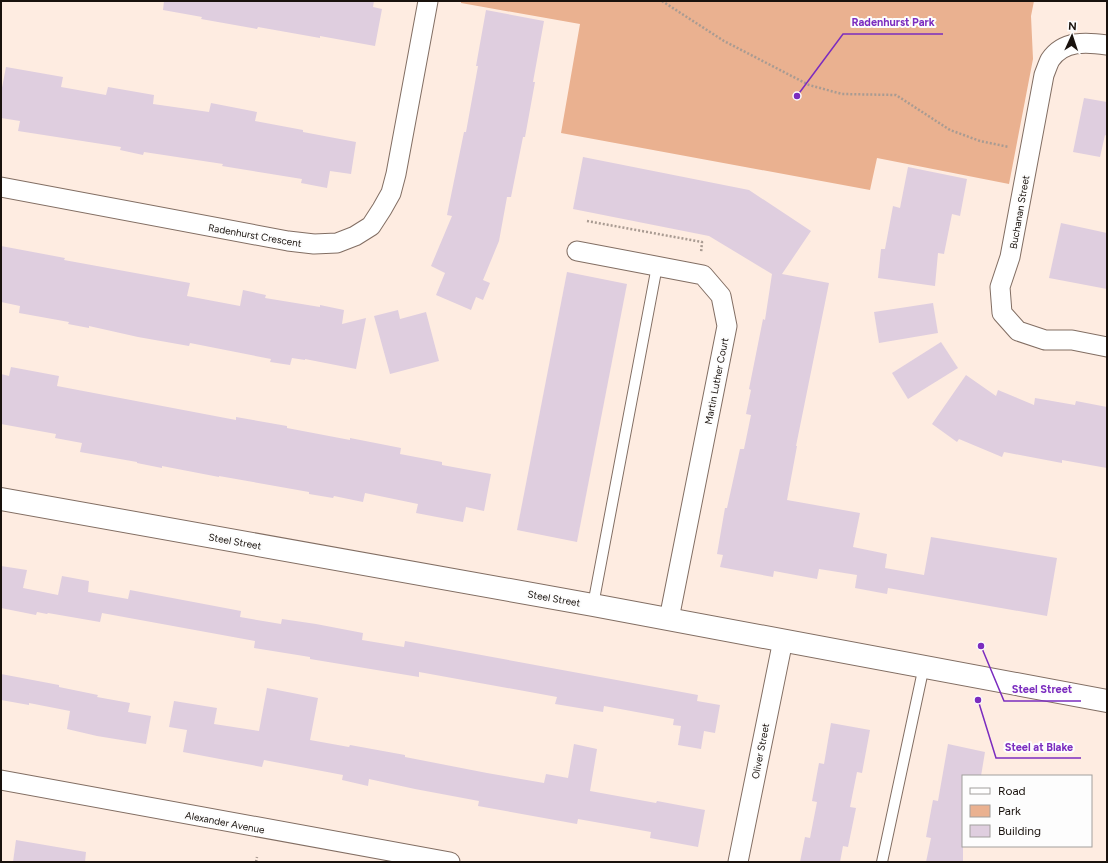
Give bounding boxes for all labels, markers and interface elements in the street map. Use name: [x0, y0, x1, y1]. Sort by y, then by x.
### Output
callout: Radenhurst Park: [843, 11, 943, 34]
text: Radenhurst Park: [851, 16, 935, 29]
north arrow: [1052, 16, 1092, 56]
text: N: [1068, 20, 1077, 33]
street label: Buchanan Street: [1007, 174, 1032, 250]
street label: Radenhurst Crescent: [207, 221, 303, 250]
street label: Martin Luther Court: [702, 336, 731, 426]
street label: Steel Street: [207, 530, 263, 553]
street label: Steel Street: [526, 587, 582, 610]
callout: Steel Street: [1004, 678, 1081, 701]
text: Steel Street: [1012, 683, 1073, 696]
street label: Oliver Street: [749, 722, 772, 780]
callout: Steel at Blake: [996, 735, 1081, 758]
text: Steel at Blake: [1005, 741, 1073, 754]
legend: [962, 775, 1092, 847]
text: Road: [998, 784, 1026, 798]
text: Park: [998, 804, 1021, 818]
street label: Alexander Avenue: [184, 808, 266, 837]
text: Building: [998, 824, 1041, 838]

